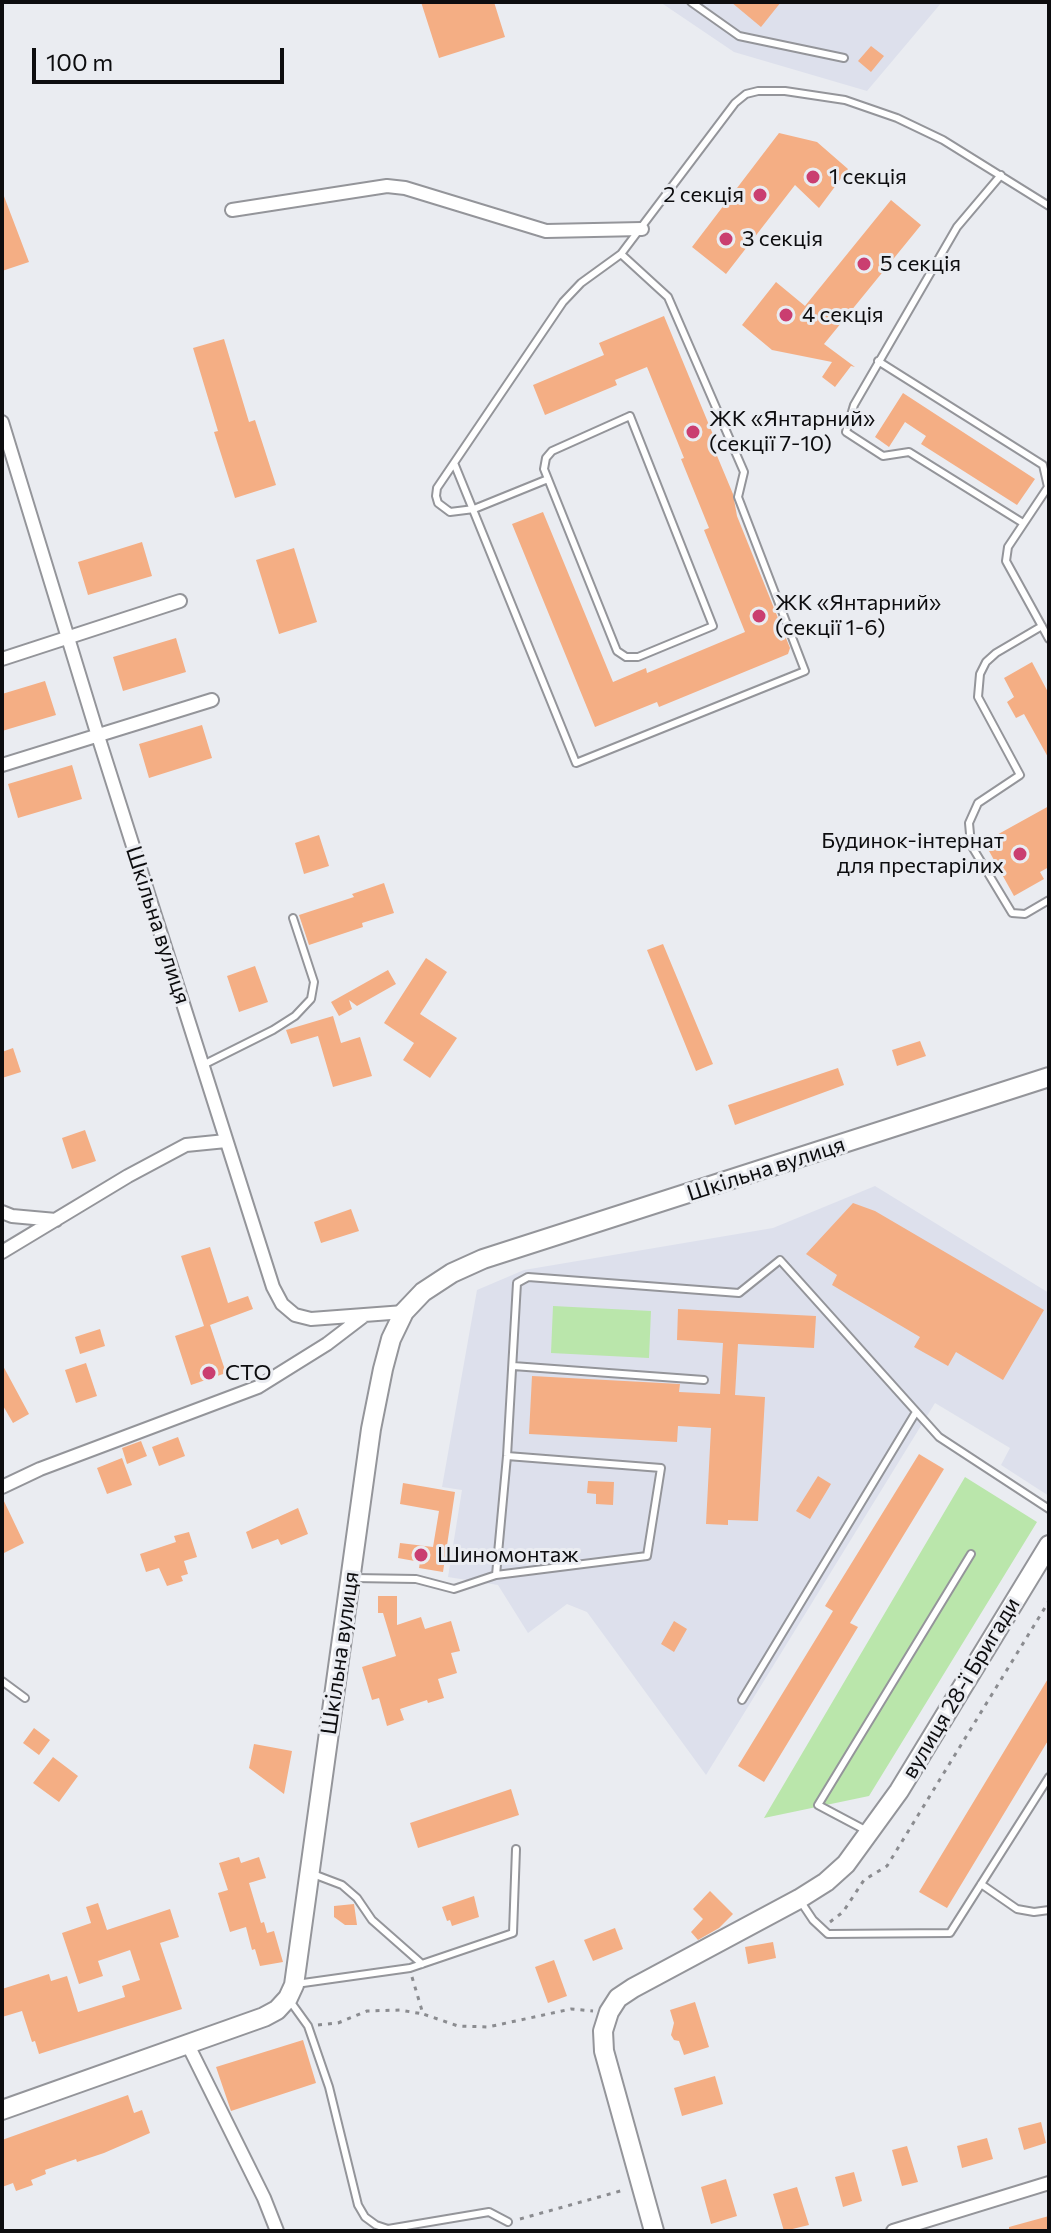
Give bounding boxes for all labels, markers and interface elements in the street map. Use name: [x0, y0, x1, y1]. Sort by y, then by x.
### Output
scale bar: [36, 32, 288, 82]
text: 100 m: [46, 47, 113, 76]
place label: 1 секція: [829, 164, 907, 190]
marker: 1 секція: [804, 168, 822, 186]
place label: 2 секція: [663, 182, 744, 208]
marker: 2 секція: [751, 186, 769, 204]
place label: 3 секція: [742, 226, 823, 252]
marker: 3 секція: [717, 230, 735, 248]
place label: 5 секція: [880, 251, 961, 277]
marker: 5 секція: [855, 255, 873, 273]
place label: 4 секція: [802, 302, 884, 328]
marker: 4 секція: [777, 306, 795, 324]
place label: ЖК «Янтарний» (секції 7-10): [709, 406, 875, 458]
marker: ЖК «Янтарний» (секції 7-10): [684, 423, 702, 441]
place label: ЖК «Янтарний» (секції 1-6): [775, 590, 941, 642]
marker: ЖК «Янтарний» (секції 1-6): [750, 607, 768, 625]
place label: Будинок-інтернат для престарілих: [821, 828, 1004, 880]
street label: Шкільна вулиця: [120, 843, 196, 1007]
marker: Будинок-інтернат для престарілих: [1011, 845, 1029, 863]
street label: Шкільна вулиця: [684, 1131, 848, 1207]
place label: СТО: [225, 1360, 271, 1386]
marker: СТО: [200, 1364, 218, 1382]
place label: Шиномонтаж: [437, 1542, 579, 1568]
marker: Шиномонтаж: [412, 1546, 430, 1564]
street label: Шкільна вулиця: [315, 1570, 365, 1736]
street label: вулиця 28-ї Бригади: [896, 1593, 1026, 1783]

